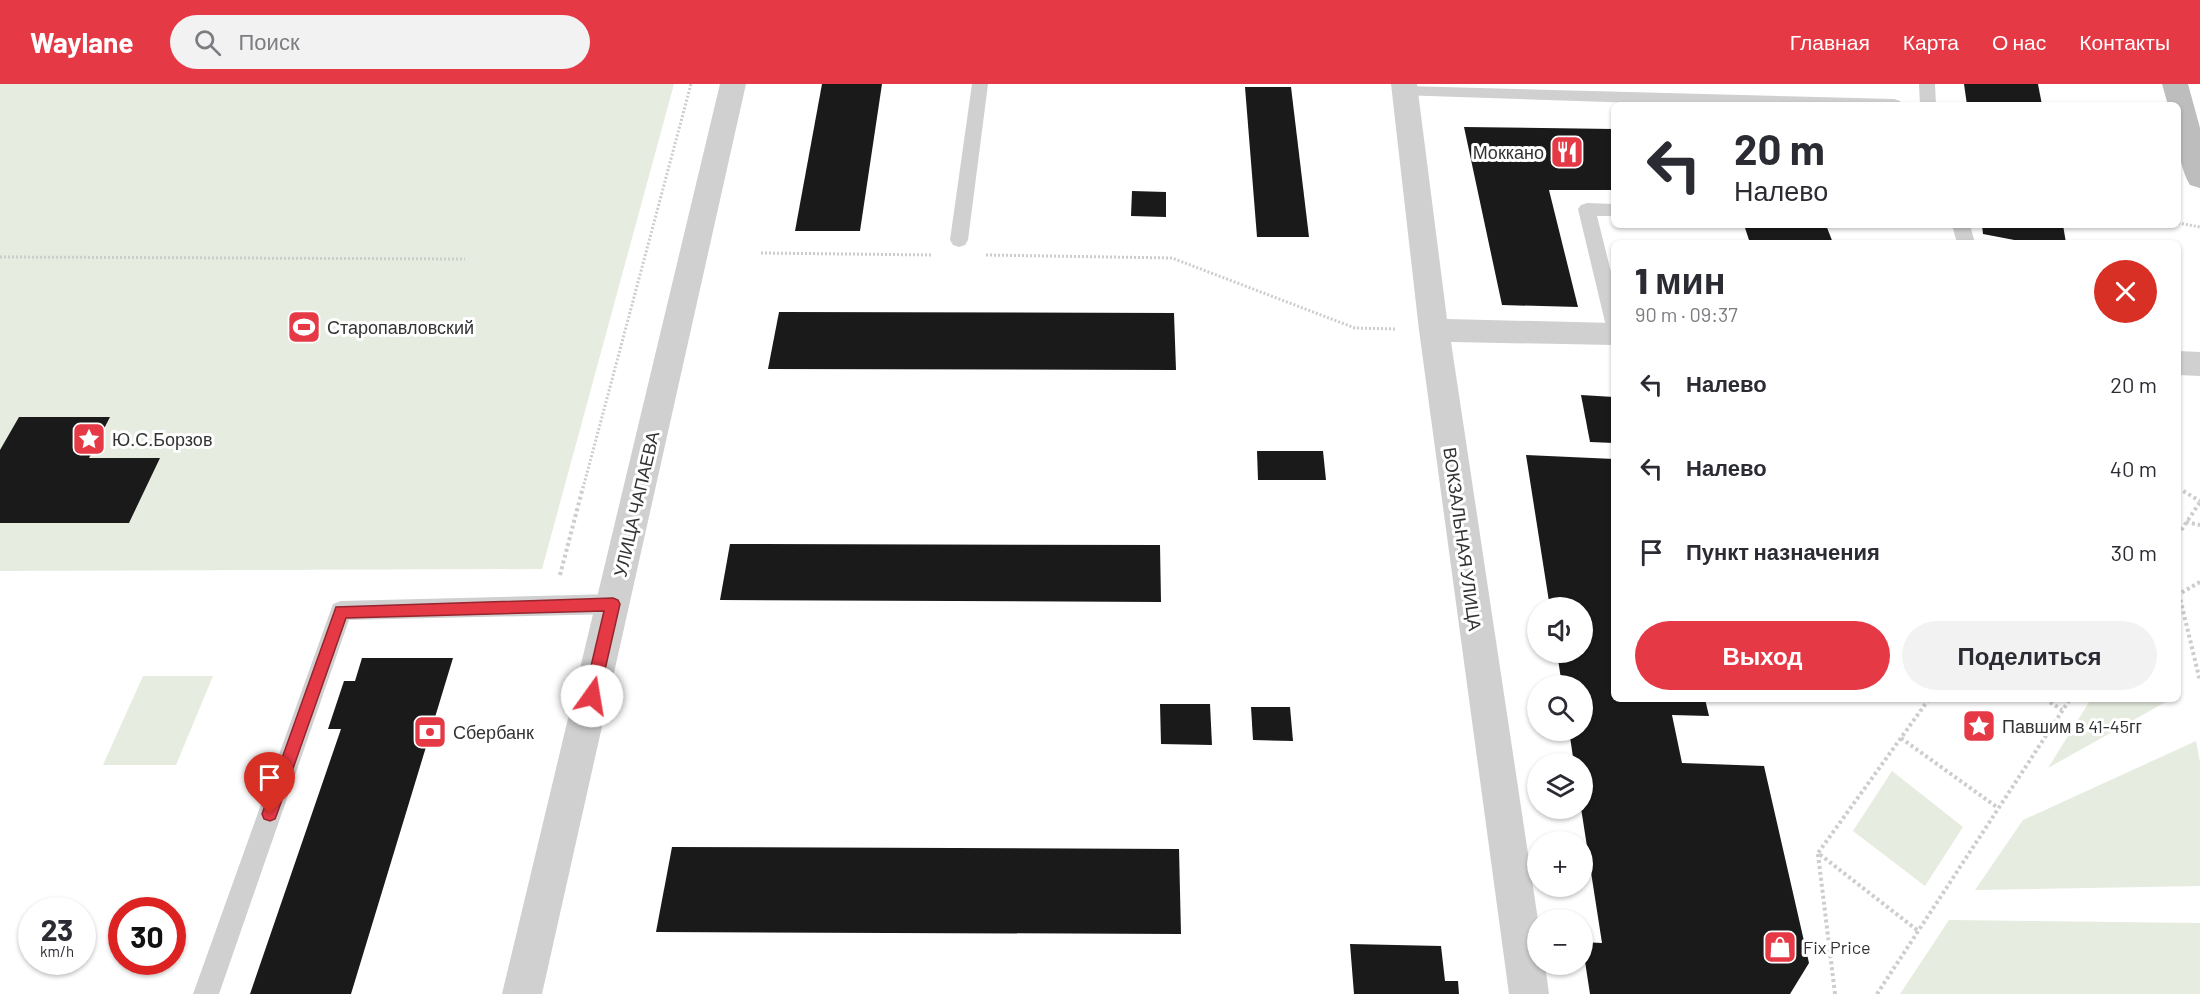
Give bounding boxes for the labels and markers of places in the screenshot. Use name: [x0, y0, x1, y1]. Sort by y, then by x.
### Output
restaurant icon: Моккано: [1549, 134, 1585, 170]
place label: Моккано: [1473, 141, 1544, 163]
sports icon: Старопавловский: [286, 309, 322, 345]
place label: Старопавловский: [327, 316, 474, 338]
place icon: Ю.С.Борзов: [71, 421, 107, 457]
place label: Ю.С.Борзов: [112, 428, 212, 450]
place icon: Павшим в 41-45гг: [1961, 708, 1997, 744]
bank icon: Сбербанк: [412, 714, 448, 750]
place label: Павшим в 41-45гг: [2002, 715, 2143, 737]
place label: Сбербанк: [453, 721, 534, 743]
pin: [244, 752, 295, 814]
shop icon: Fix Price: [1762, 929, 1798, 965]
place label: Fix Price: [1803, 936, 1871, 958]

